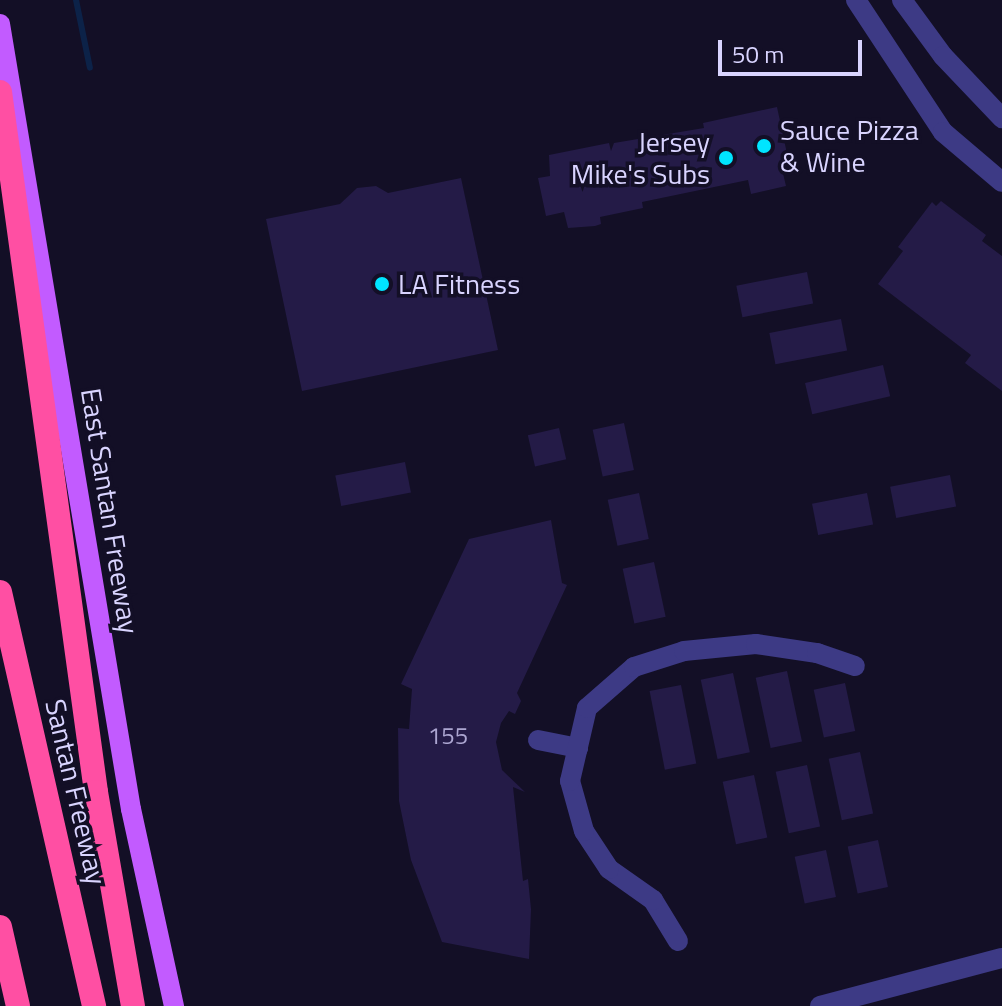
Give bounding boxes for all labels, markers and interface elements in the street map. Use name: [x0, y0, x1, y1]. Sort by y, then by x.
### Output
scale bar: [722, 24, 866, 74]
text: 50 m: [732, 36, 784, 72]
place label: Sauce Pizza & Wine: [780, 113, 919, 179]
place label: Jersey Mike's Subs: [571, 125, 710, 191]
marker: Sauce Pizza & Wine: [755, 137, 773, 155]
marker: Jersey Mike's Subs: [717, 149, 735, 167]
place label: LA Fitness: [398, 267, 520, 301]
marker: LA Fitness: [373, 275, 391, 293]
street label: East Santan Freeway: [74, 386, 146, 636]
street label: Santan Freeway: [38, 696, 114, 888]
house number: 155: [428, 722, 468, 750]

